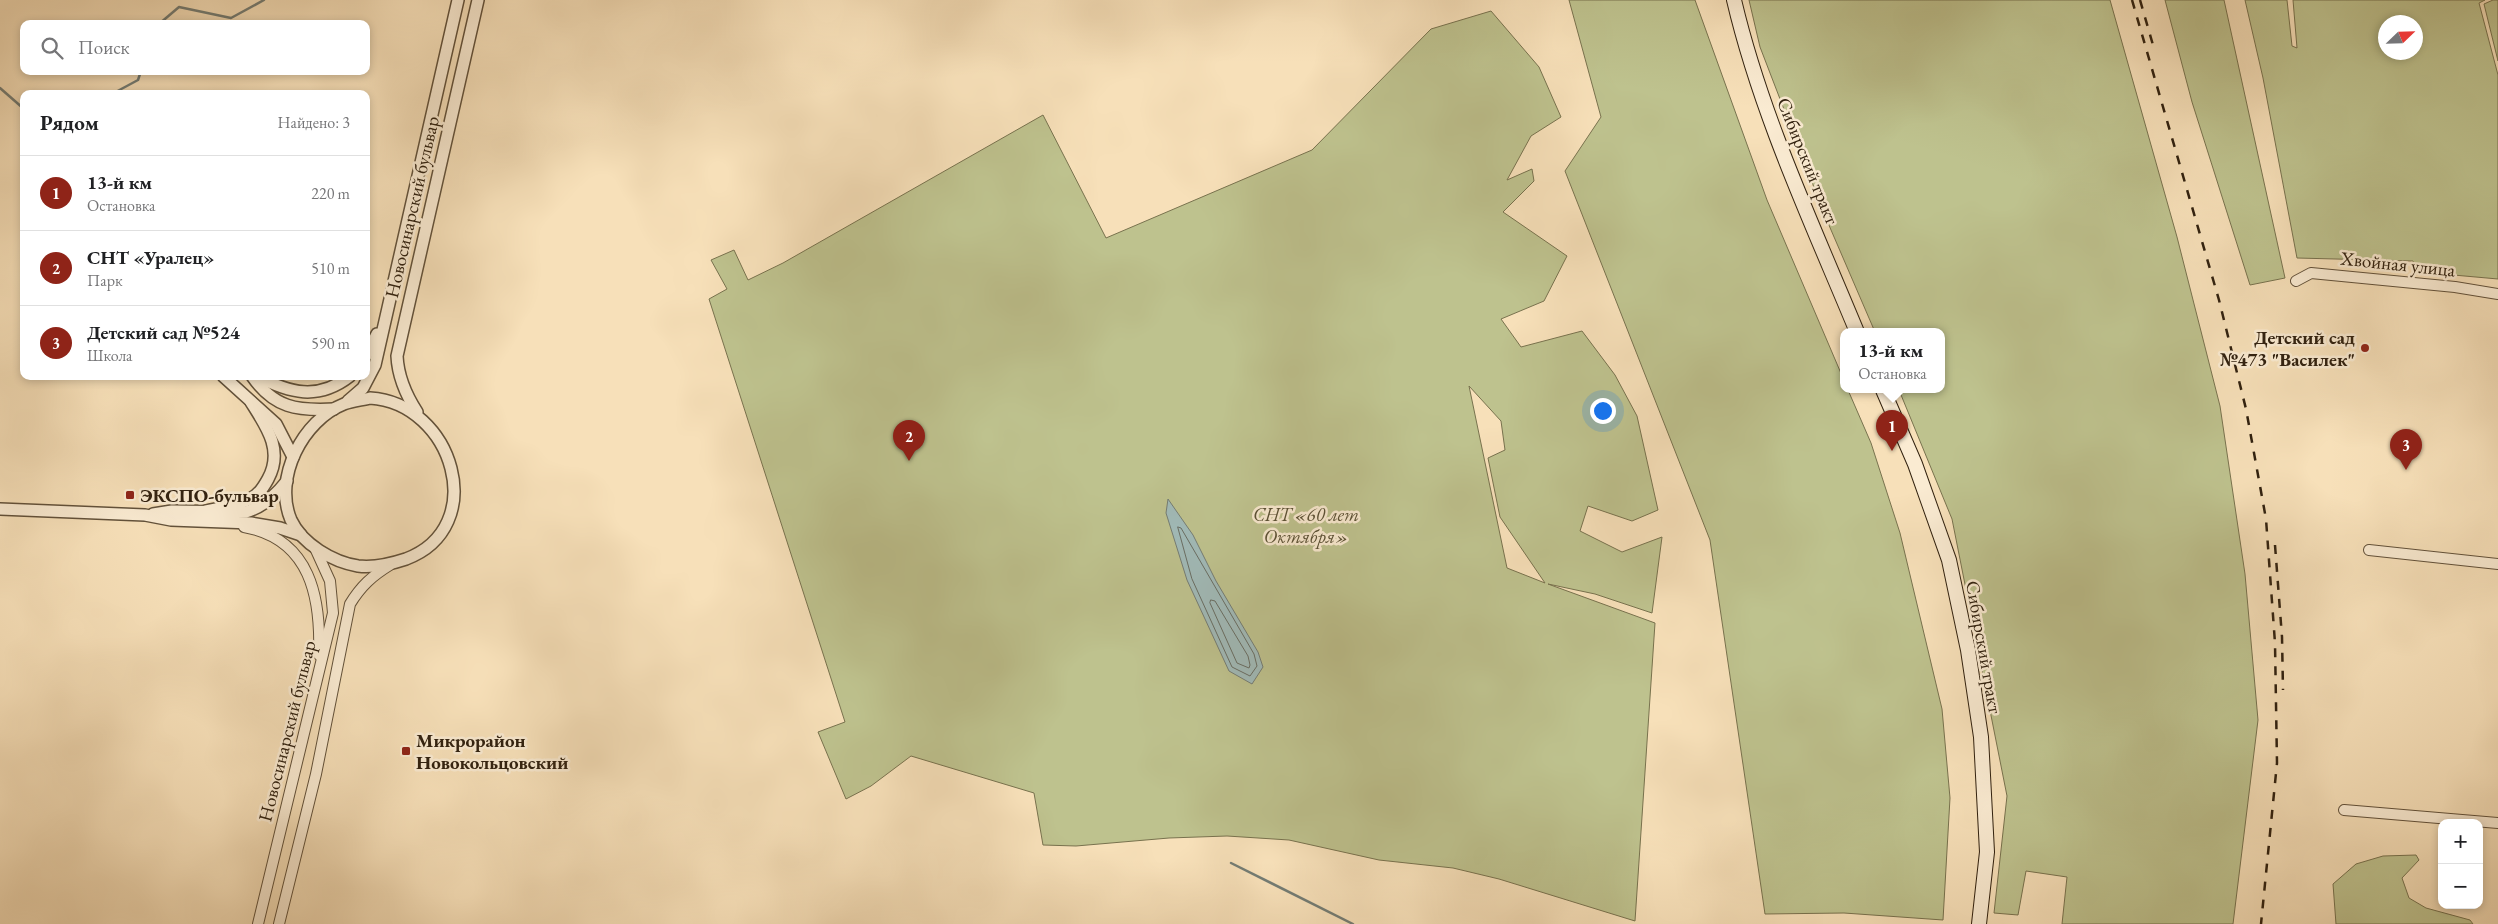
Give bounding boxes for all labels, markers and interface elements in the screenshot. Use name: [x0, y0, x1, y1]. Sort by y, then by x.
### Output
north arrow: [2378, 15, 2423, 60]
search box: [20, 20, 370, 75]
icon: search: [38, 34, 66, 62]
text: Поиск: [78, 35, 130, 60]
street label: Сибирский тракт: [1771, 94, 1845, 228]
text: Рядом: [40, 109, 99, 136]
text: Найдено: 3: [278, 112, 350, 133]
street label: Новосинарский бульвар: [379, 114, 445, 300]
text: 13-й км: [87, 170, 152, 195]
text: 1: [52, 183, 60, 204]
text: 220 m: [311, 183, 350, 204]
text: Остановка: [87, 195, 156, 216]
text: СНТ «Уралец»: [87, 245, 214, 270]
street label: Хвойная улица: [2338, 245, 2457, 282]
text: 2: [52, 258, 60, 279]
text: 510 m: [311, 258, 350, 279]
text: Парк: [87, 270, 123, 291]
text: Детский сад №524: [87, 320, 240, 345]
place label: Детский сад №473 "Василек": [2220, 325, 2355, 372]
popup: [1840, 328, 1945, 393]
text: 3: [52, 333, 60, 354]
text: 590 m: [311, 333, 350, 354]
text: 13-й км: [1858, 338, 1923, 363]
marker: Детский сад №473 "Василек": [2359, 342, 2371, 354]
text: Школа: [87, 345, 132, 366]
text: Остановка: [1858, 363, 1927, 384]
your location: [1590, 398, 1616, 424]
pin: 1: [1876, 410, 1908, 451]
pin: 2: [893, 420, 925, 461]
pin: 3: [2390, 429, 2422, 470]
place label: ЭКСПО-бульвар: [140, 483, 279, 508]
marker: ЭКСПО-бульвар: [124, 489, 136, 501]
park label: СНТ «60 лет Октября»: [1253, 502, 1359, 549]
street label: Сибирский тракт: [1960, 579, 2008, 716]
street label: Новосинарский бульвар: [252, 638, 322, 824]
place label: Микрорайон Новокольцовский: [416, 728, 568, 775]
marker: Микрорайон Новокольцовский: [400, 745, 412, 757]
map controls: [2438, 819, 2483, 909]
button: +: [2438, 819, 2483, 864]
button: −: [2438, 864, 2483, 909]

